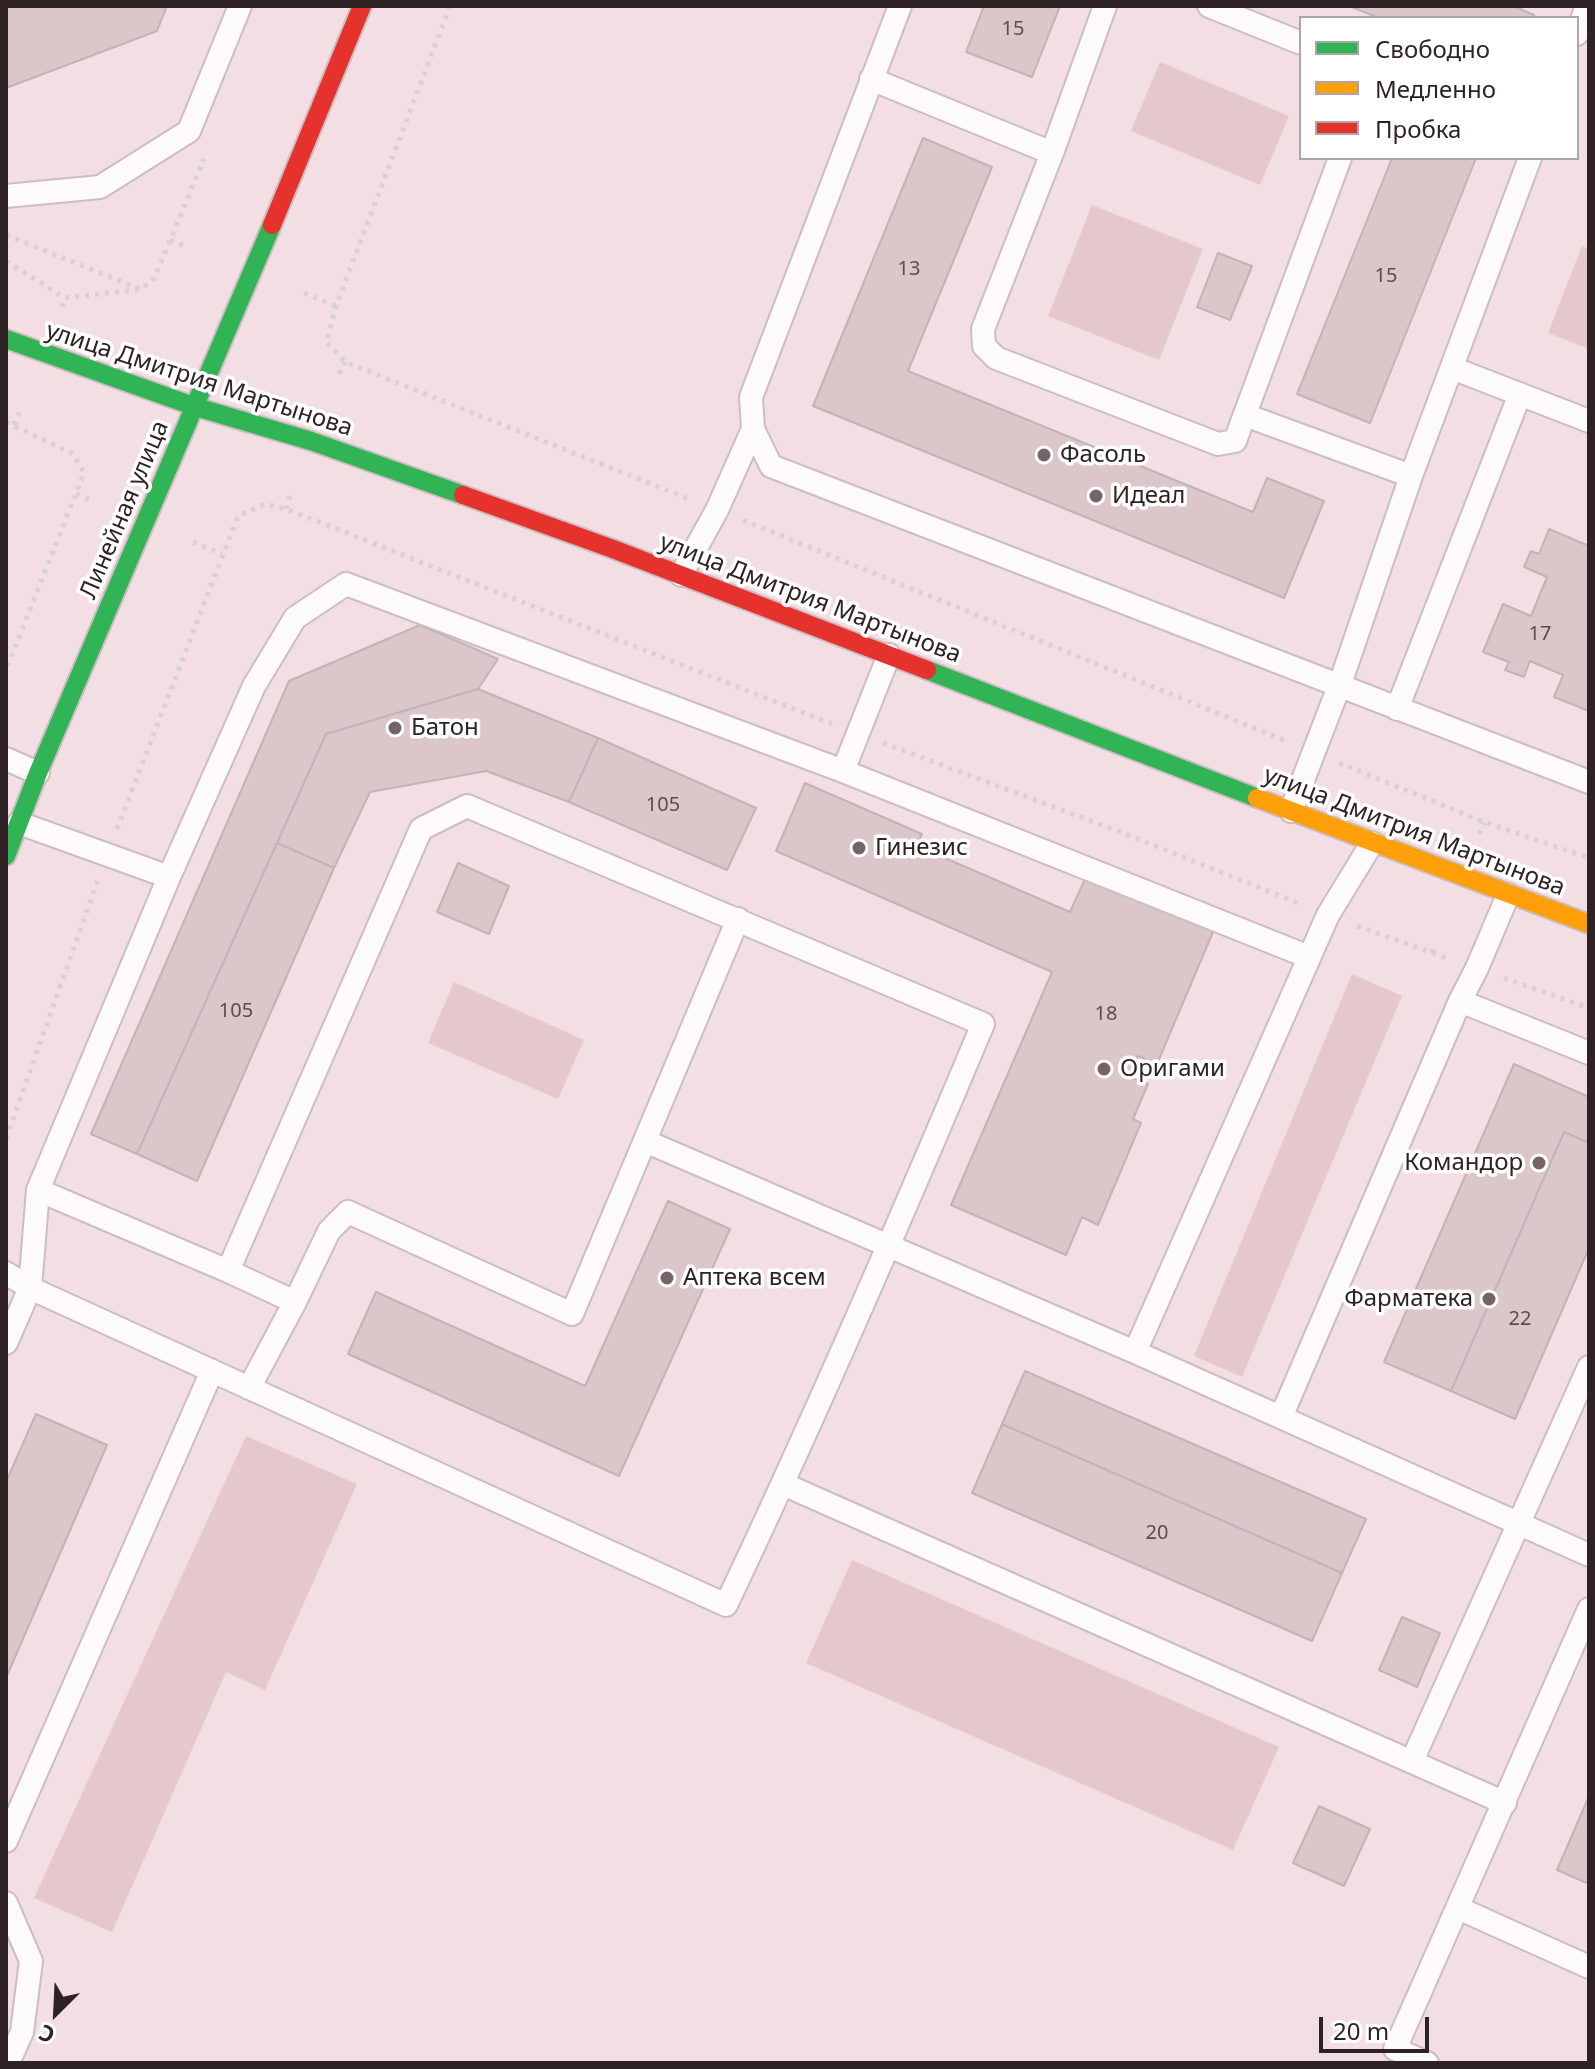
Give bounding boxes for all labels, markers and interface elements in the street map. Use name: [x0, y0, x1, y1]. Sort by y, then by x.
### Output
legend: [1299, 16, 1579, 160]
house number: 15: [1002, 17, 1024, 41]
text: Свободно: [1375, 32, 1490, 65]
text: Медленно: [1375, 72, 1496, 105]
text: Пробка: [1375, 112, 1461, 145]
house number: 13: [898, 257, 920, 281]
house number: 15: [1375, 264, 1397, 288]
street label: улица Дмитрия Мартынова: [42, 317, 356, 443]
street label: Линейная улица: [74, 417, 176, 603]
place label: Фасоль: [1060, 441, 1146, 469]
marker: Фасоль: [1035, 446, 1053, 464]
place label: Идеал: [1112, 482, 1185, 510]
marker: Идеал: [1087, 487, 1105, 505]
street label: улица Дмитрия Мартынова: [655, 528, 965, 670]
house number: 17: [1529, 622, 1551, 646]
place label: Батон: [411, 714, 479, 742]
marker: Батон: [386, 719, 404, 737]
street label: улица Дмитрия Мартынова: [1259, 761, 1569, 903]
house number: 105: [646, 793, 680, 817]
place label: Гинезис: [875, 834, 968, 862]
marker: Гинезис: [850, 839, 868, 857]
house number: 105: [219, 999, 253, 1023]
house number: 18: [1095, 1002, 1117, 1026]
place label: Оригами: [1120, 1055, 1225, 1083]
marker: Оригами: [1095, 1060, 1113, 1078]
place label: Командор: [1404, 1149, 1523, 1177]
marker: Командор: [1530, 1154, 1548, 1172]
place label: Аптека всем: [683, 1264, 826, 1292]
marker: Аптека всем: [658, 1269, 676, 1287]
place label: Фарматека: [1344, 1285, 1473, 1313]
marker: Фарматека: [1480, 1290, 1498, 1308]
house number: 22: [1509, 1307, 1531, 1331]
house number: 20: [1146, 1521, 1168, 1545]
north arrow: [16, 1973, 96, 2053]
scale bar: [1323, 2001, 1433, 2051]
text: 20 m: [1333, 2014, 1389, 2047]
text: С: [34, 2018, 59, 2052]

